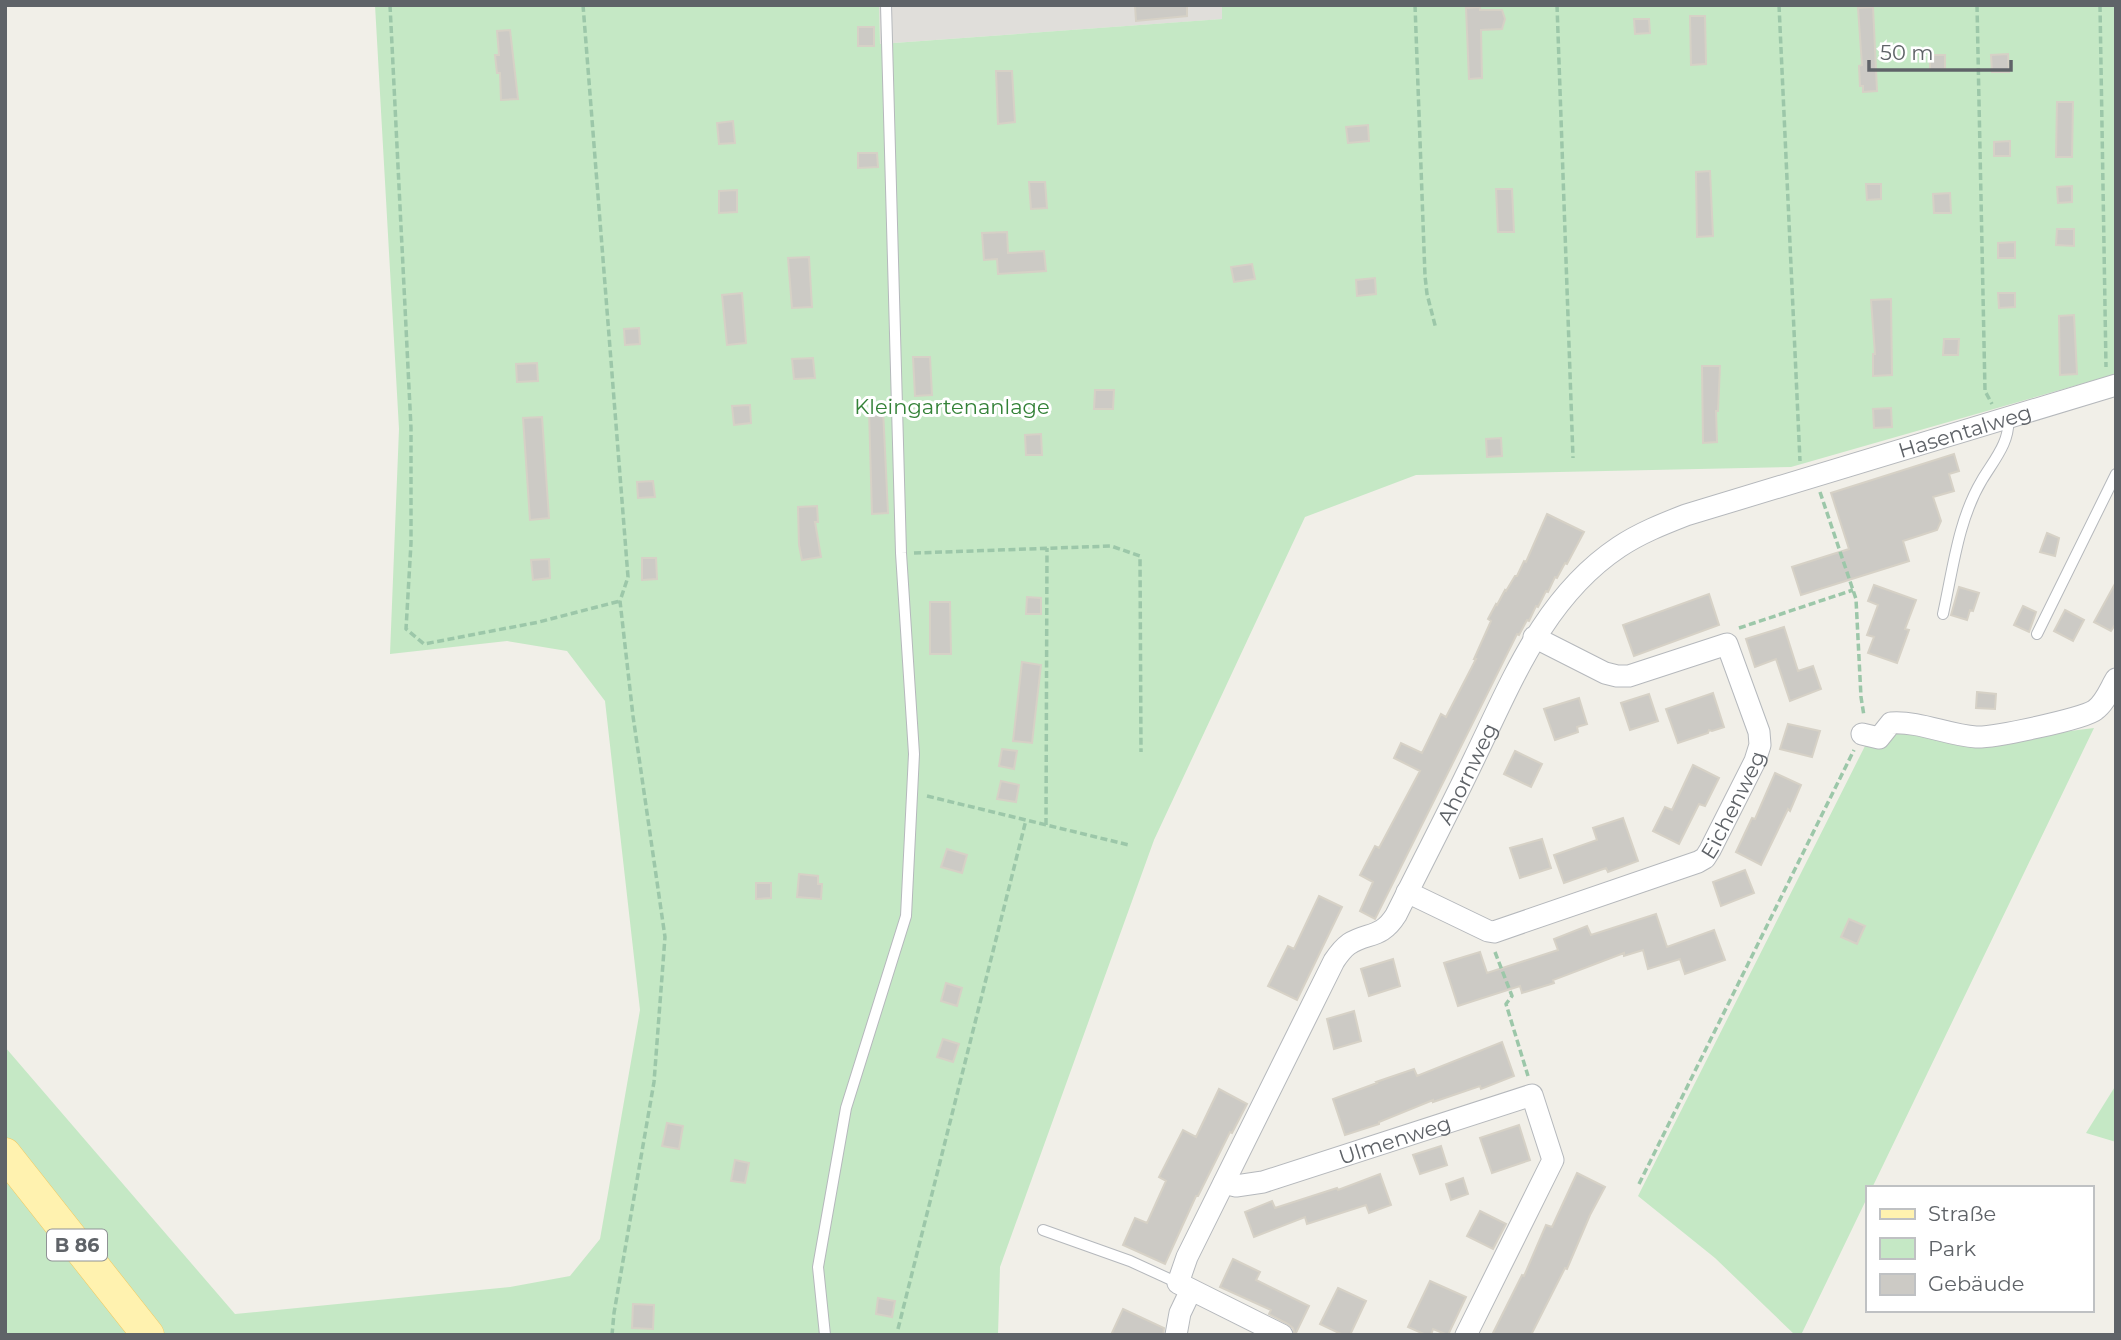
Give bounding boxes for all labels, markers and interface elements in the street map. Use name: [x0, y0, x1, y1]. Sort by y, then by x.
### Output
scale bar: [1869, 28, 2011, 72]
text: 50 m: [1880, 40, 1934, 65]
park label: Kleingartenanlage: [854, 394, 1050, 419]
street label: Hasentalweg: [1895, 399, 2034, 463]
street label: Ahornweg: [1431, 719, 1502, 828]
street label: Eichenweg: [1695, 748, 1770, 863]
street label: Ulmenweg: [1335, 1110, 1454, 1169]
legend: [1866, 1186, 2093, 1312]
text: Straße: [1928, 1201, 1996, 1226]
road number: B 86: [47, 1230, 107, 1260]
text: Park: [1928, 1236, 1976, 1261]
text: Gebäude: [1928, 1271, 2025, 1296]

